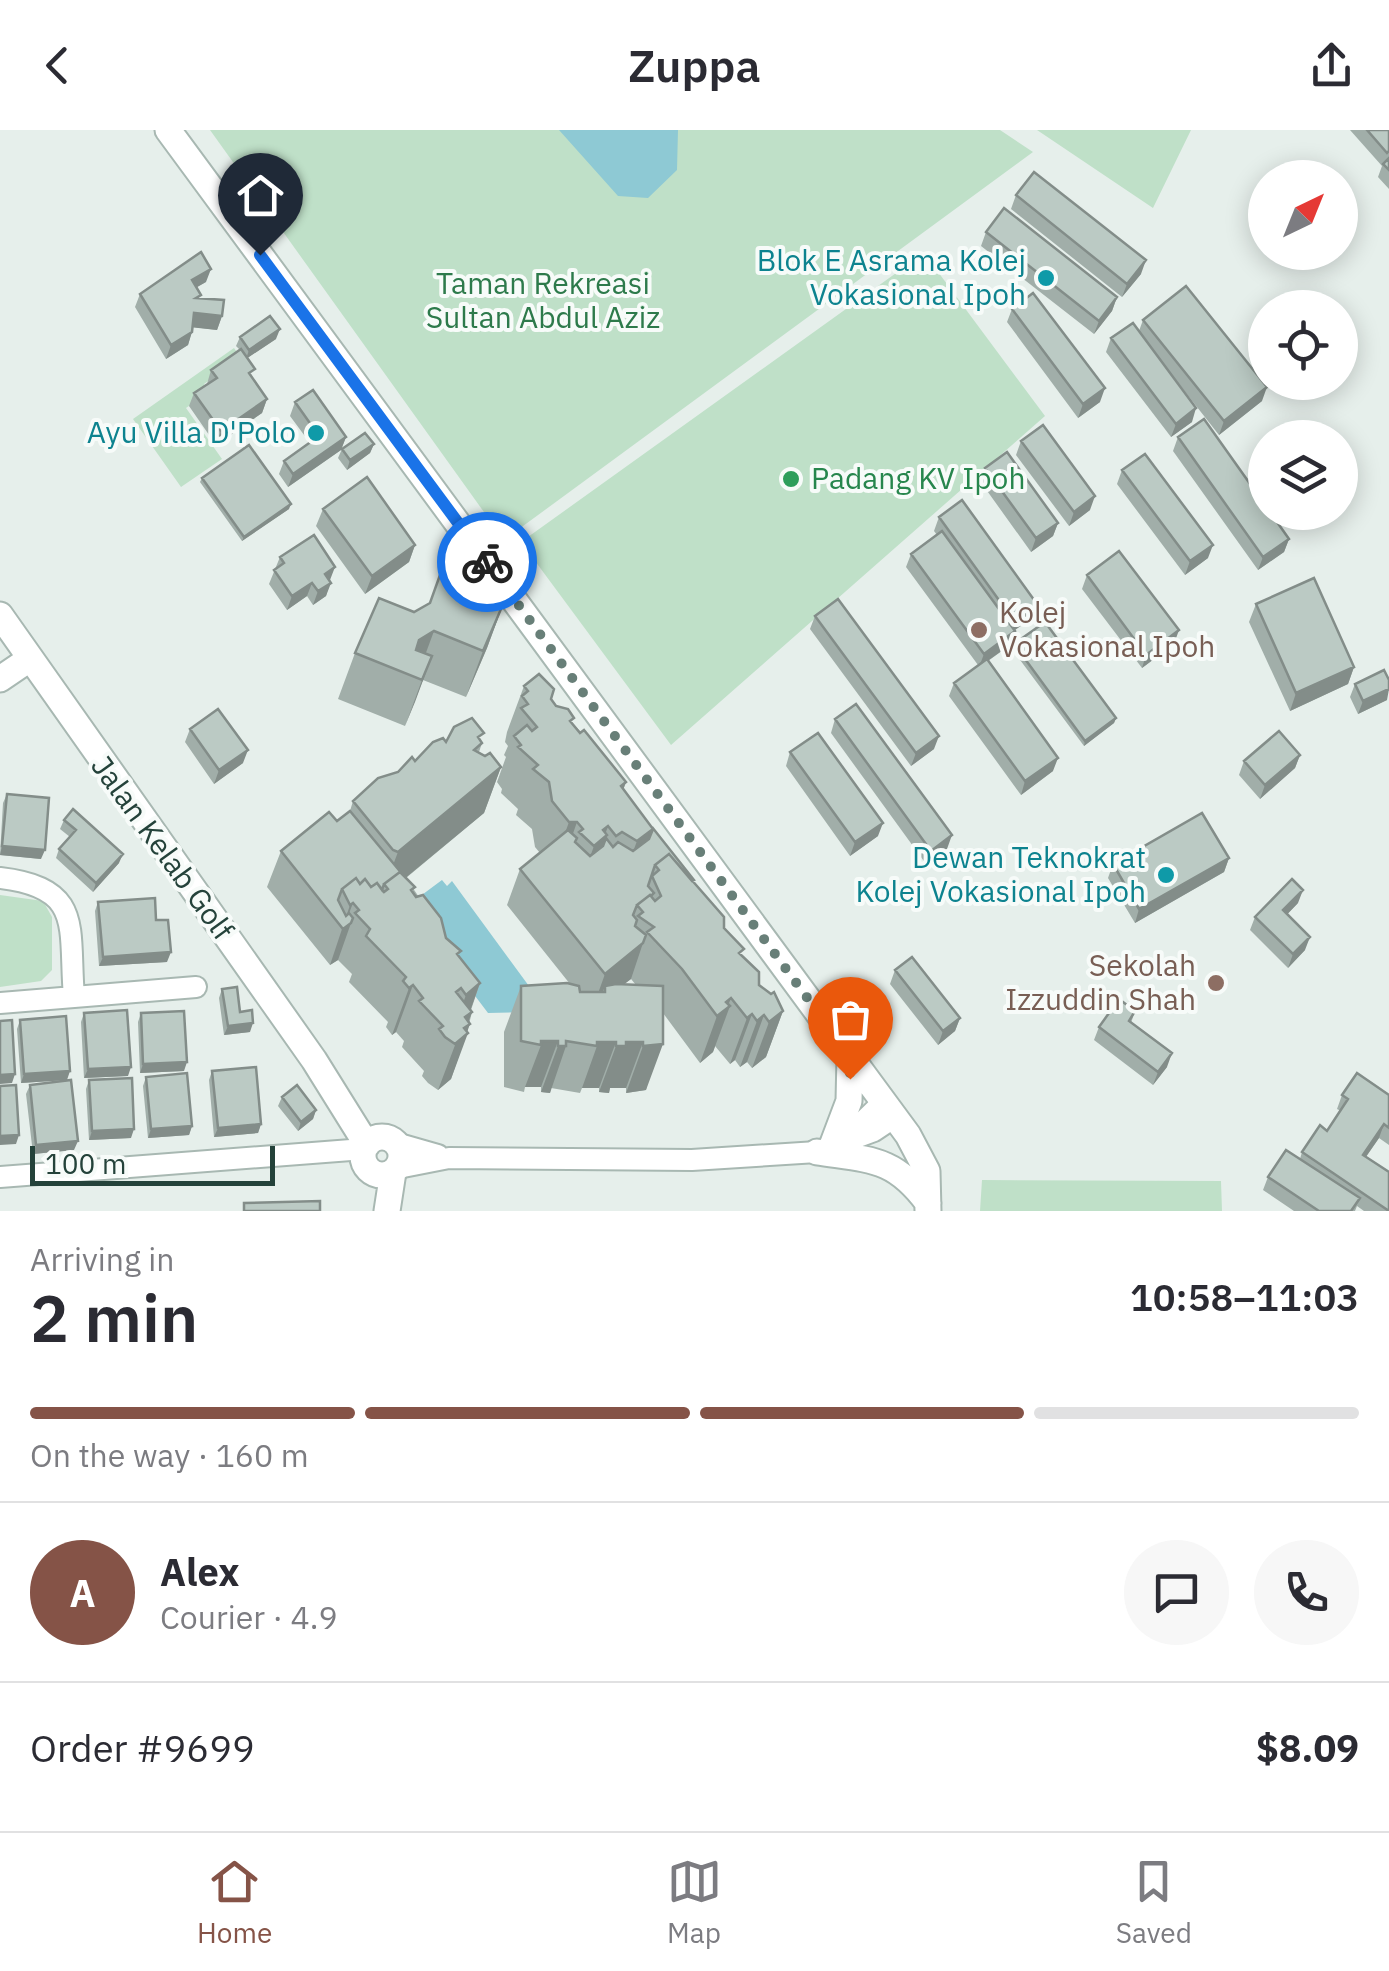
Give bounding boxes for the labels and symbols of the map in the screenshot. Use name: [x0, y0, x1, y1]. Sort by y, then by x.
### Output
pin: [218, 153, 303, 256]
north arrow: [1248, 160, 1358, 270]
place label: Blok E Asrama Kolej Vokasional Ipoh: [757, 240, 1026, 313]
park label: Taman Rekreasi Sultan Abdul Aziz: [426, 263, 660, 336]
marker: Blok E Asrama Kolej Vokasional Ipoh: [1035, 267, 1057, 289]
place label: Ayu Villa D'Polo: [87, 412, 296, 451]
marker: Ayu Villa D'Polo: [305, 422, 327, 444]
place label: Padang KV Ipoh: [811, 458, 1025, 497]
marker: Padang KV Ipoh: [780, 468, 802, 490]
courier: [437, 512, 537, 612]
place label: Kolej Vokasional Ipoh: [999, 592, 1215, 665]
marker: Kolej Vokasional Ipoh: [968, 619, 990, 641]
street label: Jalan Kelab Golf: [83, 747, 243, 947]
place label: Dewan Teknokrat Kolej Vokasional Ipoh: [855, 837, 1146, 910]
marker: Dewan Teknokrat Kolej Vokasional Ipoh: [1155, 864, 1177, 886]
place label: Sekolah Izzuddin Shah: [1005, 945, 1196, 1018]
marker: Sekolah Izzuddin Shah: [1205, 972, 1227, 994]
pin: [808, 977, 893, 1080]
scale bar: [30, 1141, 275, 1186]

